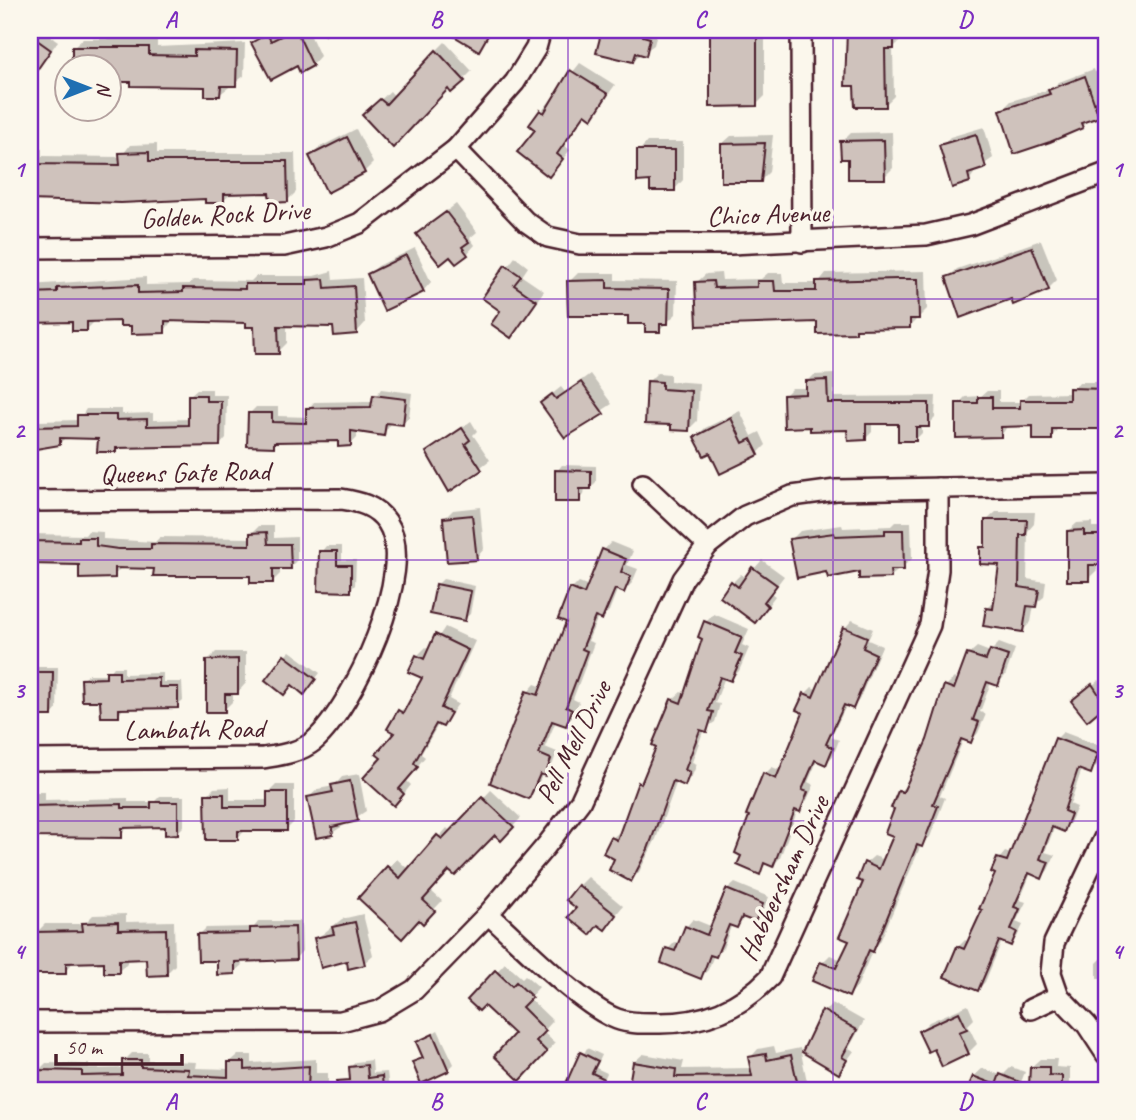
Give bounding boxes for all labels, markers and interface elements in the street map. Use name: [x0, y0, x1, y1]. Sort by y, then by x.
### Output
text: A: [165, 5, 179, 34]
text: B: [430, 5, 444, 34]
text: C: [695, 5, 709, 34]
text: D: [958, 5, 974, 34]
north arrow: [52, 52, 122, 122]
text: N: [92, 82, 116, 97]
text: 1: [14, 155, 27, 184]
text: 1: [1112, 155, 1125, 184]
street label: Golden Rock Drive: [139, 192, 312, 236]
street label: Chico Avenue: [706, 194, 832, 234]
text: 2: [14, 416, 27, 445]
text: 2: [1112, 416, 1125, 445]
street label: Queens Gate Road: [100, 453, 274, 491]
street label: Pell Mell Drive: [527, 673, 620, 809]
text: 3: [14, 676, 27, 705]
text: 3: [1112, 676, 1125, 705]
street label: Lambath Road: [124, 710, 268, 748]
street label: Habbersham Drive: [730, 788, 837, 966]
text: 4: [14, 937, 27, 966]
text: 4: [1112, 937, 1125, 966]
scale bar: [56, 1022, 182, 1066]
text: 50 m: [66, 1034, 104, 1060]
text: A: [165, 1087, 179, 1116]
text: B: [430, 1087, 444, 1116]
text: C: [695, 1087, 709, 1116]
text: D: [958, 1087, 974, 1116]

